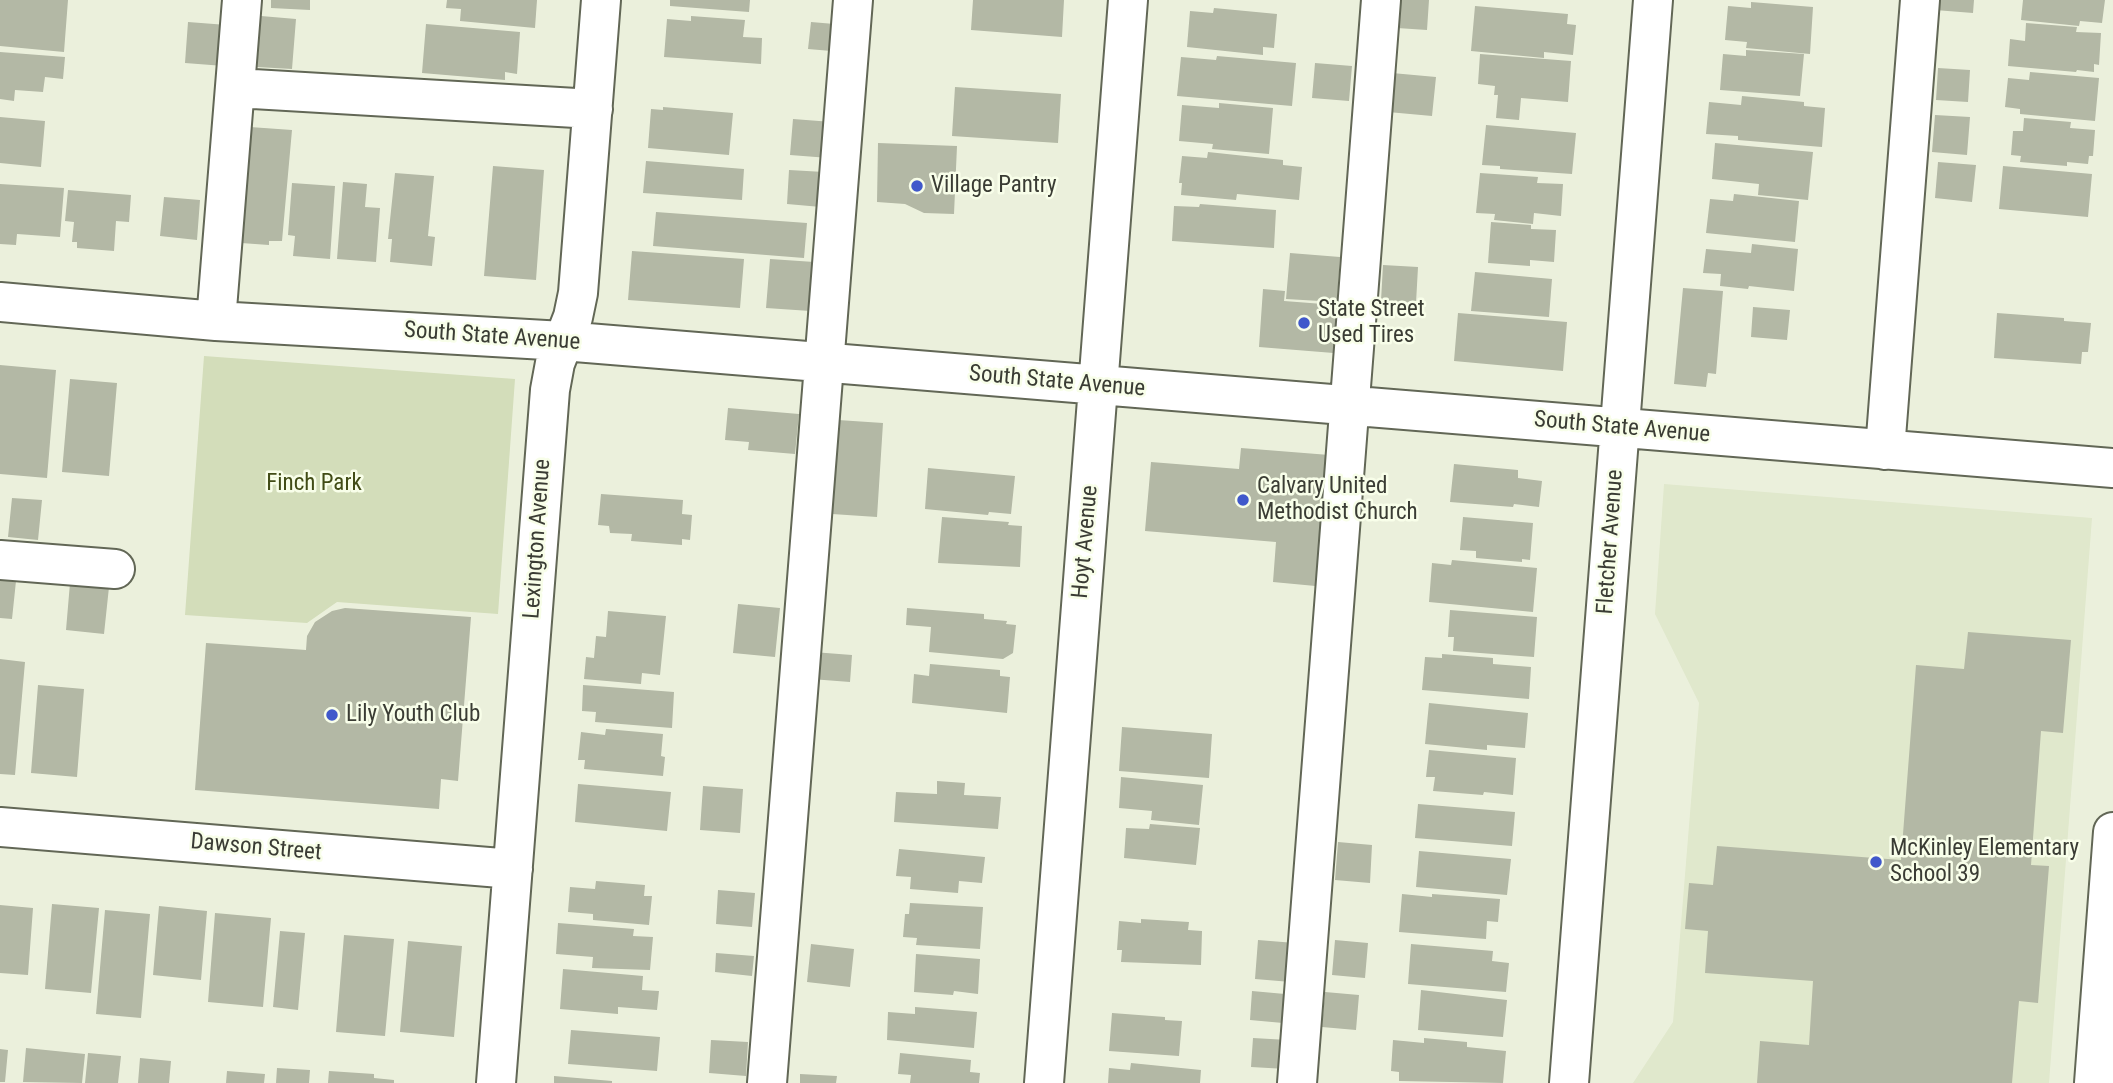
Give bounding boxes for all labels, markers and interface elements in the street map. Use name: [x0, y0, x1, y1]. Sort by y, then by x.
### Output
place label: Village Pantry: [931, 172, 1057, 200]
marker: Village Pantry: [909, 178, 925, 194]
place label: State Street Used Tires: [1318, 296, 1425, 350]
marker: State Street Used Tires: [1296, 315, 1312, 331]
street label: South State Avenue: [403, 317, 581, 357]
street label: South State Avenue: [968, 361, 1146, 403]
street label: South State Avenue: [1533, 407, 1711, 449]
street label: Lexington Avenue: [519, 458, 557, 620]
street label: Fletcher Avenue: [1592, 469, 1630, 615]
park label: Finch Park: [266, 470, 362, 498]
place label: Calvary United Methodist Church: [1257, 473, 1418, 527]
street label: Hoyt Avenue: [1067, 484, 1105, 600]
marker: Calvary United Methodist Church: [1235, 492, 1251, 508]
place label: Lily Youth Club: [346, 701, 480, 729]
marker: Lily Youth Club: [324, 707, 340, 723]
street label: Dawson Street: [189, 829, 323, 867]
place label: McKinley Elementary School 39: [1890, 835, 2079, 889]
marker: McKinley Elementary School 39: [1868, 854, 1884, 870]

